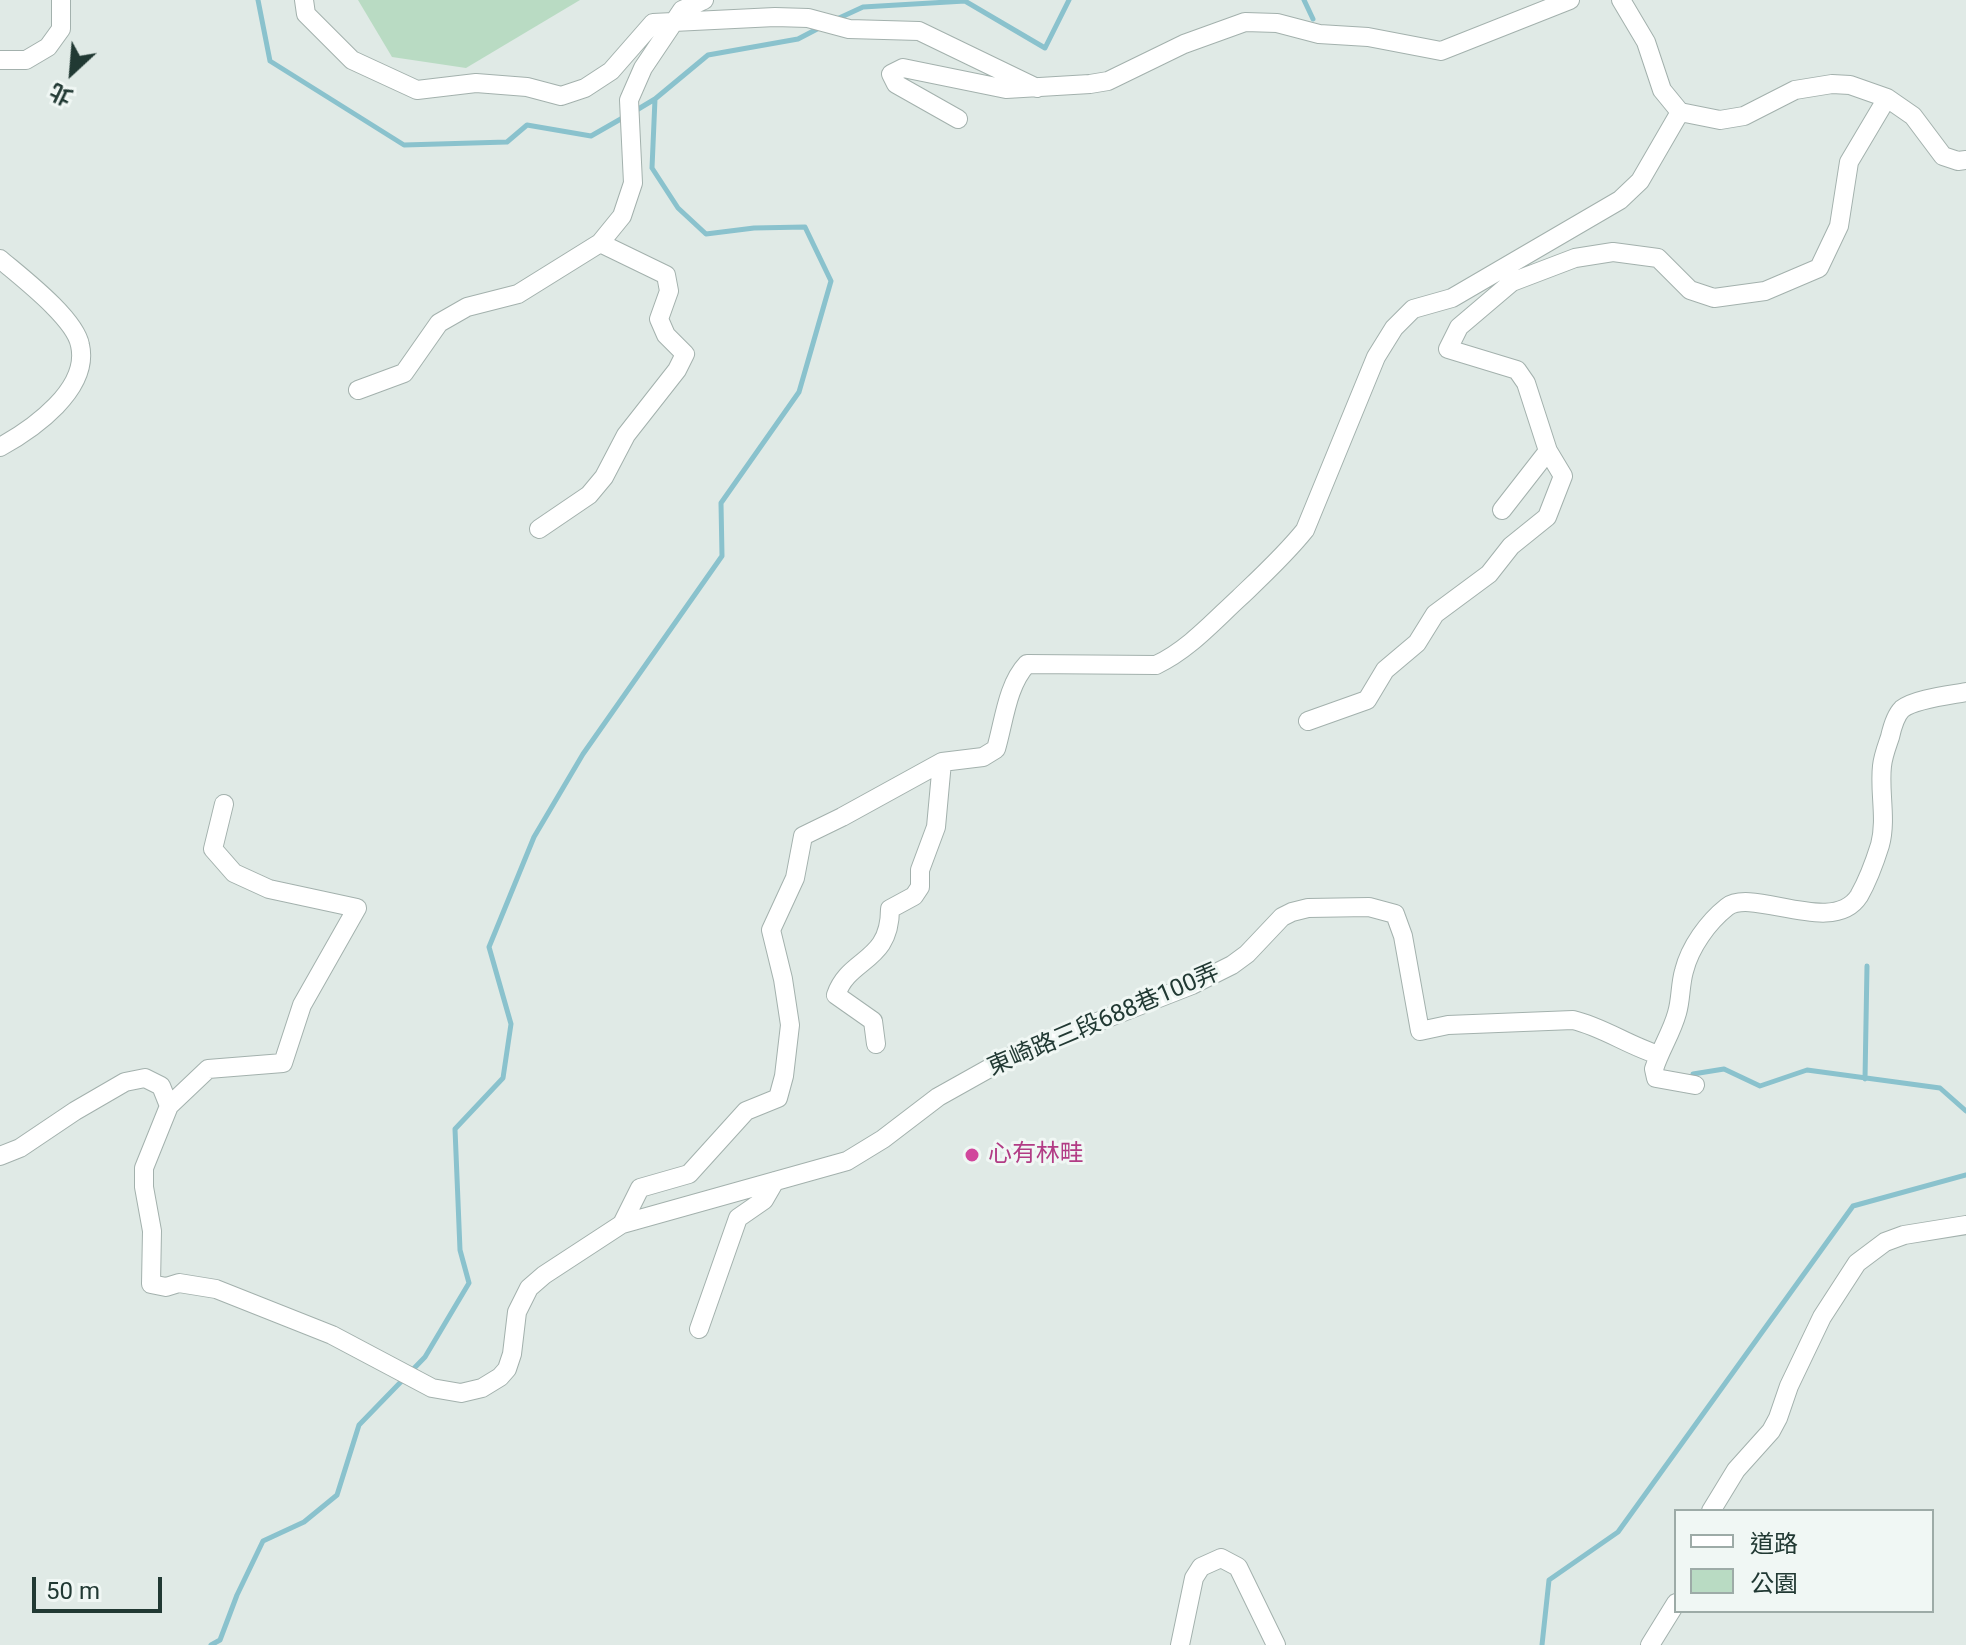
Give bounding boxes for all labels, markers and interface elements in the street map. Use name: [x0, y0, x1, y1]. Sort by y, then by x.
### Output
north arrow: [32, 32, 112, 112]
text: 北: [46, 78, 77, 110]
street label: 東崎路三段688巷100弄: [984, 959, 1224, 1083]
place label: 心有林畦: [988, 1141, 1084, 1169]
marker: 心有林畦: [963, 1146, 981, 1164]
legend: [1674, 1509, 1934, 1613]
text: 道路: [1750, 1530, 1798, 1558]
scale bar: [36, 1561, 166, 1611]
text: 公園: [1750, 1570, 1798, 1598]
text: 50 m: [46, 1577, 100, 1605]

